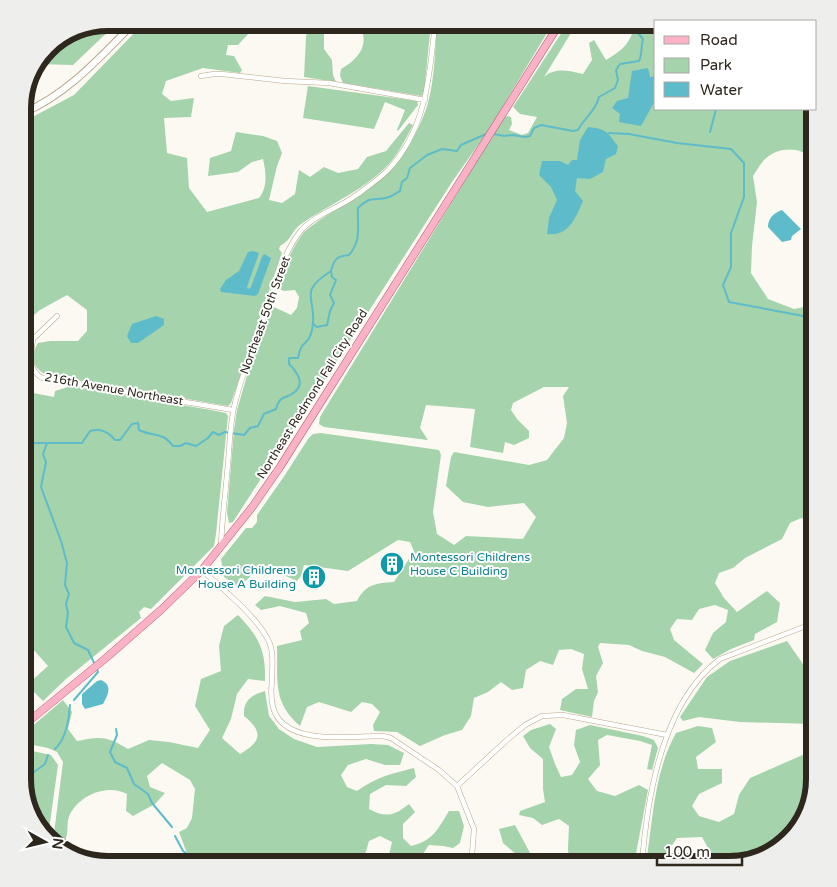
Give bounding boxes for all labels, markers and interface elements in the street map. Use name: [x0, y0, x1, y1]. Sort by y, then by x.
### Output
legend: [654, 20, 817, 110]
text: Road: [700, 31, 738, 49]
text: Park: [700, 56, 732, 74]
text: Water: [700, 81, 743, 99]
street label: Northeast 50th Street: [237, 254, 293, 376]
street label: Northeast Redmond Fall City Road: [254, 307, 370, 481]
street label: 216th Avenue Northeast: [43, 370, 185, 408]
place label: Montessori Childrens House C Building: [410, 550, 530, 578]
building icon: Montessori Childrens House C Building: [379, 551, 405, 577]
place label: Montessori Childrens House A Building: [176, 563, 296, 591]
building icon: Montessori Childrens House A Building: [301, 564, 327, 590]
north arrow: [20, 817, 70, 867]
scale bar: [657, 834, 742, 866]
text: N: [48, 837, 67, 850]
text: 100 m: [664, 843, 710, 861]

